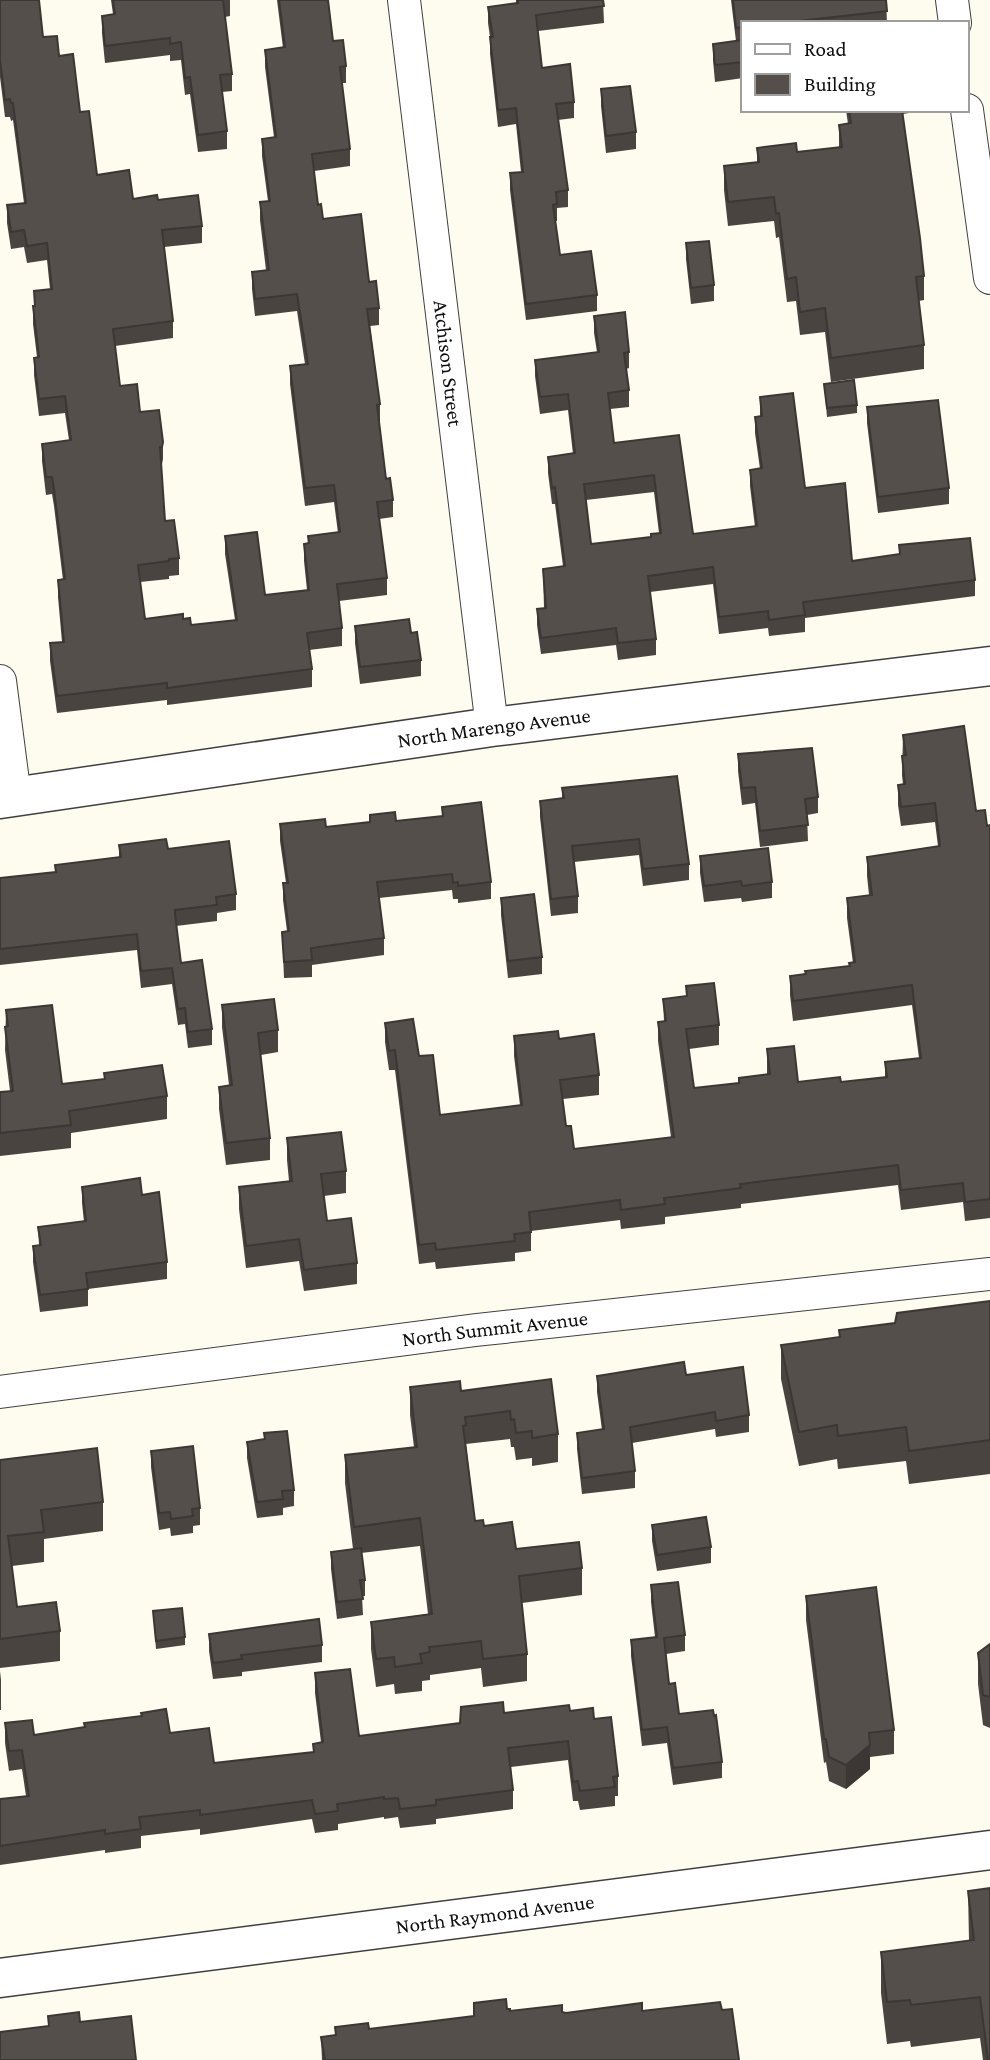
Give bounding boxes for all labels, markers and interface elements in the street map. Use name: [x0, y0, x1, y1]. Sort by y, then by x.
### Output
legend: [741, 21, 969, 112]
text: Road: [804, 37, 847, 61]
text: Building: [804, 72, 876, 96]
street label: Atchison Street: [428, 299, 468, 429]
street label: North Marengo Avenue: [396, 703, 592, 753]
street label: North Summit Avenue: [401, 1306, 589, 1352]
street label: North Raymond Avenue: [394, 1889, 596, 1939]

